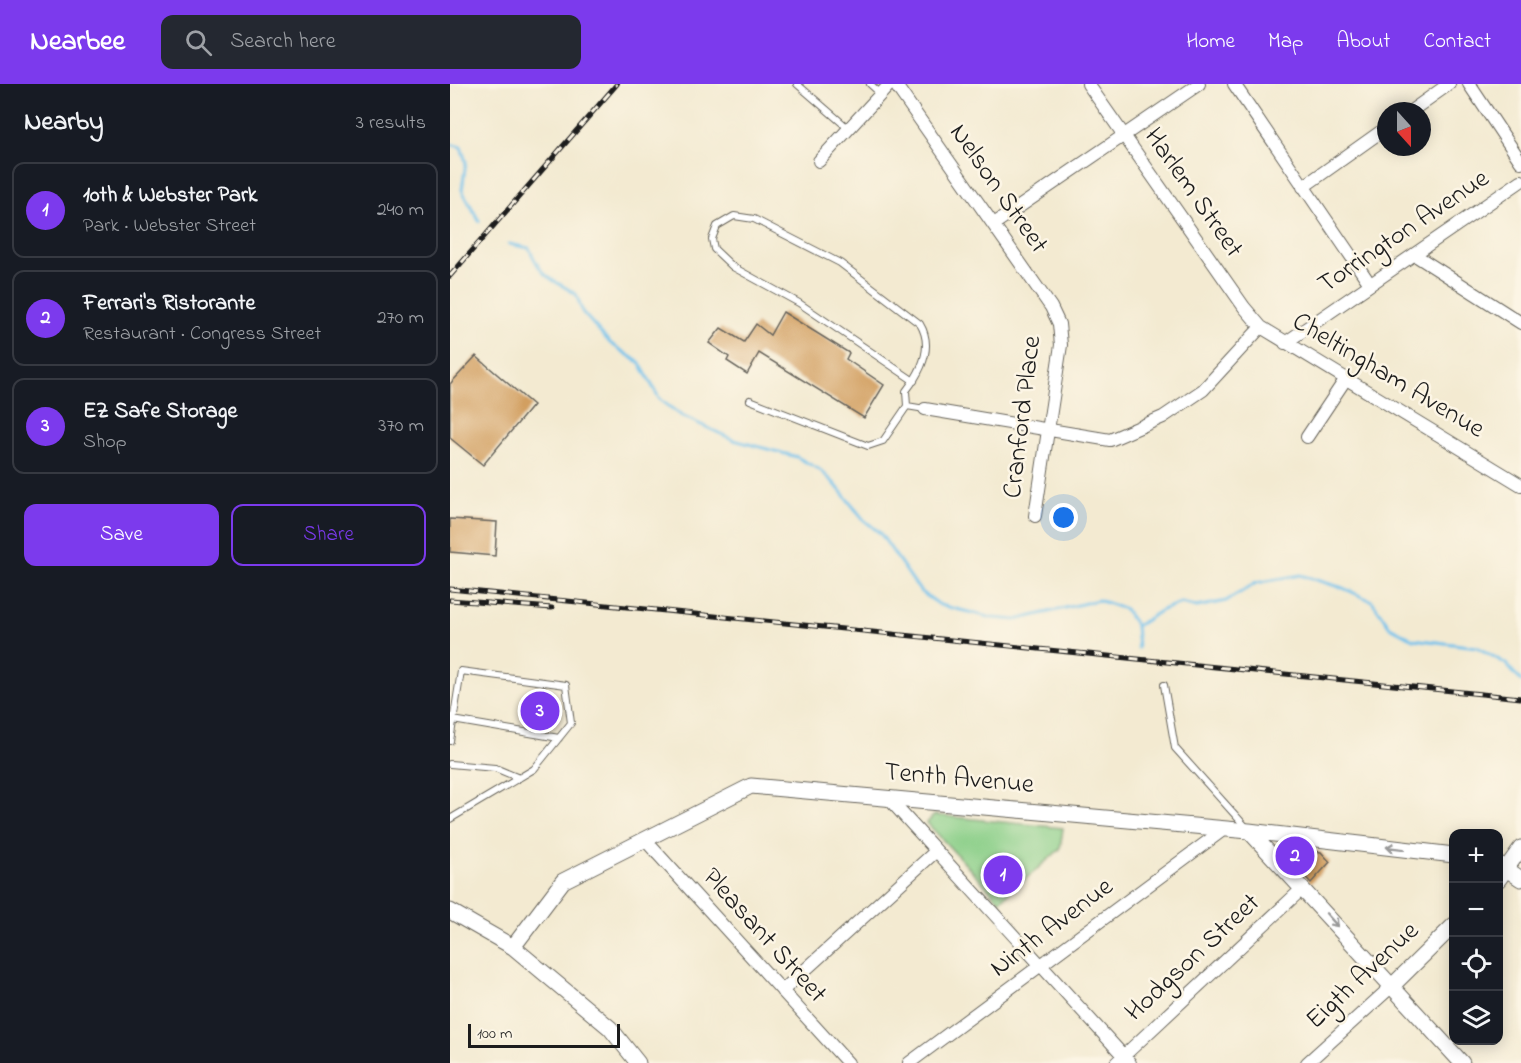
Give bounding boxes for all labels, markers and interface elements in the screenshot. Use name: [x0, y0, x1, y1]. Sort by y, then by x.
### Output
search box: [161, 15, 581, 69]
text: Nearbee: [30, 22, 125, 63]
icon: search: [182, 26, 215, 59]
text: Search here: [230, 26, 336, 58]
text: Home: [1186, 27, 1235, 57]
text: Map: [1268, 27, 1303, 57]
text: About: [1336, 27, 1390, 57]
text: Contact: [1423, 27, 1491, 57]
north arrow: [1377, 102, 1431, 156]
text: Nearby: [24, 104, 103, 142]
text: 3 results: [356, 109, 426, 138]
street label: Nelson Street: [939, 116, 1057, 262]
street label: Harlem Street: [1134, 120, 1252, 266]
street label: Torrington Avenue: [1310, 160, 1498, 304]
text: 10th & Webster Park: [83, 180, 257, 212]
text: 1: [42, 196, 49, 225]
text: 240 m: [377, 196, 424, 225]
text: Park · Webster Street: [83, 212, 256, 241]
text: Ferrari's Ristorante: [83, 288, 255, 320]
street label: Cheltingham Avenue: [1284, 303, 1492, 449]
text: 2: [41, 304, 50, 333]
text: 270 m: [377, 304, 424, 333]
text: Restaurant · Congress Street: [83, 320, 321, 349]
street label: Cranford Place: [994, 333, 1052, 501]
text: EZ Safe Storage: [83, 396, 237, 428]
text: 3: [41, 412, 50, 441]
text: 370 m: [378, 412, 424, 441]
text: Shop: [83, 428, 127, 457]
your location: [1049, 503, 1078, 532]
button: Save: [24, 504, 219, 566]
button: Share: [231, 504, 426, 566]
pin: 3: [520, 688, 560, 734]
street label: Tenth Avenue: [882, 753, 1036, 805]
map controls: [1449, 829, 1503, 1045]
button: +: [1449, 829, 1503, 883]
pin: 2: [1276, 834, 1314, 878]
one-way arrow: [1386, 842, 1406, 853]
pin: 1: [984, 852, 1022, 898]
street label: Pleasant Street: [692, 860, 836, 1012]
street label: Ninth Avenue: [982, 868, 1123, 987]
button: −: [1449, 883, 1503, 937]
street label: Hodgson Street: [1116, 885, 1270, 1031]
street label: Eigth Avenue: [1298, 912, 1429, 1039]
one-way arrow: [1325, 912, 1339, 927]
button: locate: [1449, 937, 1503, 991]
button: layers: [1449, 991, 1503, 1045]
scale bar: [468, 1021, 620, 1048]
text: 100 m: [477, 1022, 512, 1046]

